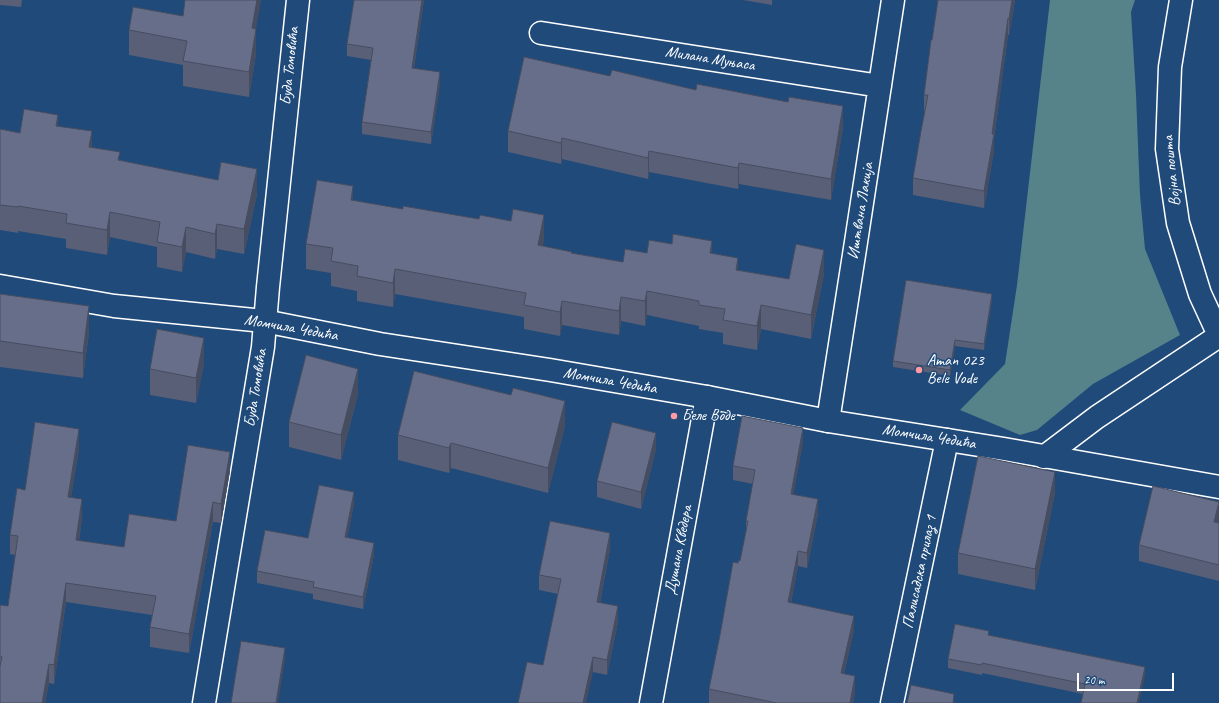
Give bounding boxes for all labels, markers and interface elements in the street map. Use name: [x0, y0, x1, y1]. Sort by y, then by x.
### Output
street label: Буда Томовића: [276, 26, 304, 106]
street label: Милана Муњаса: [664, 42, 756, 76]
street label: Војна пошта: [1159, 135, 1185, 207]
street label: Иштвана Лакија: [844, 161, 878, 261]
street label: Момчила Чедића: [243, 310, 339, 346]
street label: Буда Томовића: [240, 348, 272, 428]
place label: Aman 023 Bele Vode: [927, 351, 984, 389]
street label: Момчила Чедића: [562, 363, 658, 399]
marker: Aman 023 Bele Vode: [914, 365, 924, 375]
place label: Беле Воде: [682, 406, 735, 426]
marker: Беле Воде: [669, 411, 679, 421]
street label: Момчила Чедића: [881, 420, 977, 454]
street label: Душана Кведера: [661, 504, 697, 596]
street label: Палисадска прилаз 1: [899, 514, 941, 630]
scale bar: [1079, 665, 1176, 691]
text: 20 m: [1084, 672, 1104, 688]

